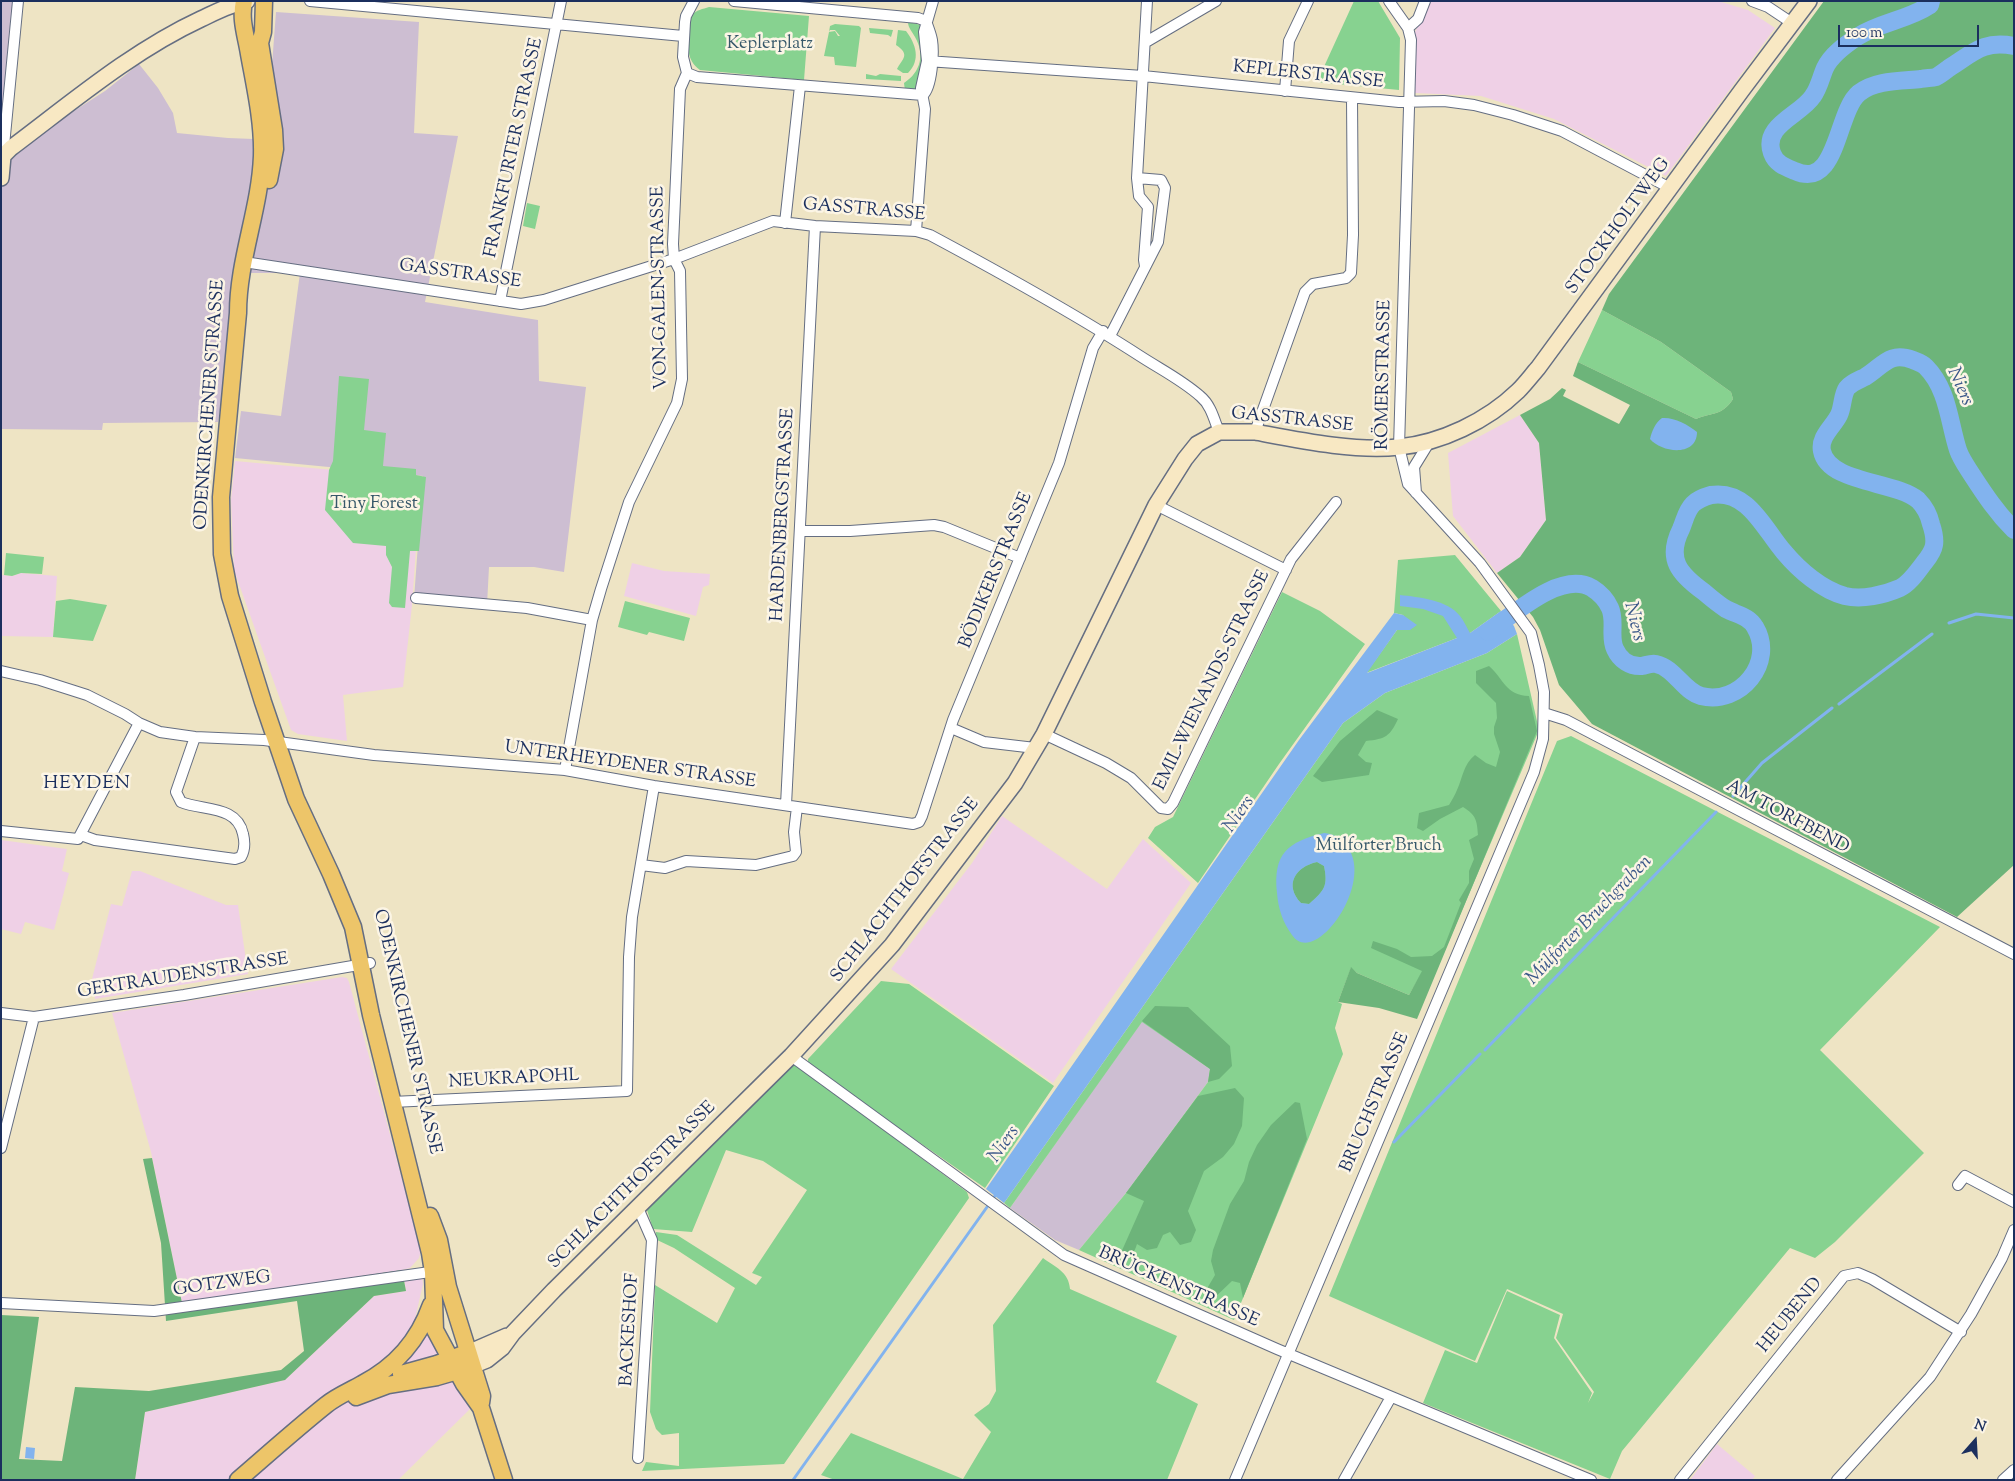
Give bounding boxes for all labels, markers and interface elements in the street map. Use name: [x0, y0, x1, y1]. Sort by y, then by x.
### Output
scale bar: [1840, 15, 1981, 47]
text: 100 m: [1846, 23, 1882, 44]
park label: Keplerplatz: [727, 34, 813, 56]
street label: FRANKFURTER STRASSE: [481, 36, 549, 260]
street label: KEPLERSTRASSE: [1232, 57, 1384, 95]
street label: STOCKHOLTWEG: [1562, 155, 1676, 299]
street label: VON-GALEN-STRASSE: [648, 186, 674, 390]
street label: GASSTRASSE: [802, 195, 926, 227]
street label: GASSTRASSE: [398, 256, 522, 294]
street label: ODENKIRCHENER STRASSE: [191, 279, 231, 531]
street label: RÖMERSTRASSE: [1373, 300, 1397, 450]
water label: Niers: [1941, 364, 1977, 410]
street label: GASSTRASSE: [1230, 404, 1354, 438]
street label: HARDENBERGSTRASSE: [768, 408, 800, 622]
street label: BÖDIKERSTRASSE: [956, 490, 1038, 652]
park label: Tiny Forest: [330, 494, 418, 516]
street label: EMIL-WIENANDS-STRASSE: [1150, 567, 1276, 795]
water label: Niers: [1617, 600, 1649, 644]
street label: UNTERHEYDENER STRASSE: [503, 738, 757, 794]
district label: HEYDEN: [42, 774, 132, 796]
street label: AM TORFBEND: [1722, 776, 1852, 860]
water label: Niers: [1219, 792, 1261, 838]
street label: SCHLACHTHOFSTRASSE: [827, 795, 985, 987]
park label: Mülforter Bruch: [1316, 836, 1442, 858]
water label: Mülforter Bruchgraben: [1522, 851, 1658, 991]
street label: ODENKIRCHENER STRASSE: [367, 907, 445, 1157]
street label: GERTRAUDENSTRASSE: [76, 950, 290, 1004]
street label: BRUCHSTRASSE: [1337, 1030, 1415, 1176]
street label: NEUKRAPOHL: [448, 1066, 580, 1094]
street label: SCHLACHTHOFSTRASSE: [545, 1098, 721, 1274]
water label: Niers: [984, 1122, 1026, 1168]
street label: BRÜCKENSTRASSE: [1094, 1243, 1262, 1333]
street label: GOTZWEG: [172, 1267, 272, 1303]
street label: BACKESHOF: [617, 1273, 645, 1387]
street label: HEUBEND: [1754, 1274, 1828, 1358]
north arrow: [1950, 1416, 2000, 1466]
text: N: [1971, 1416, 1988, 1438]

